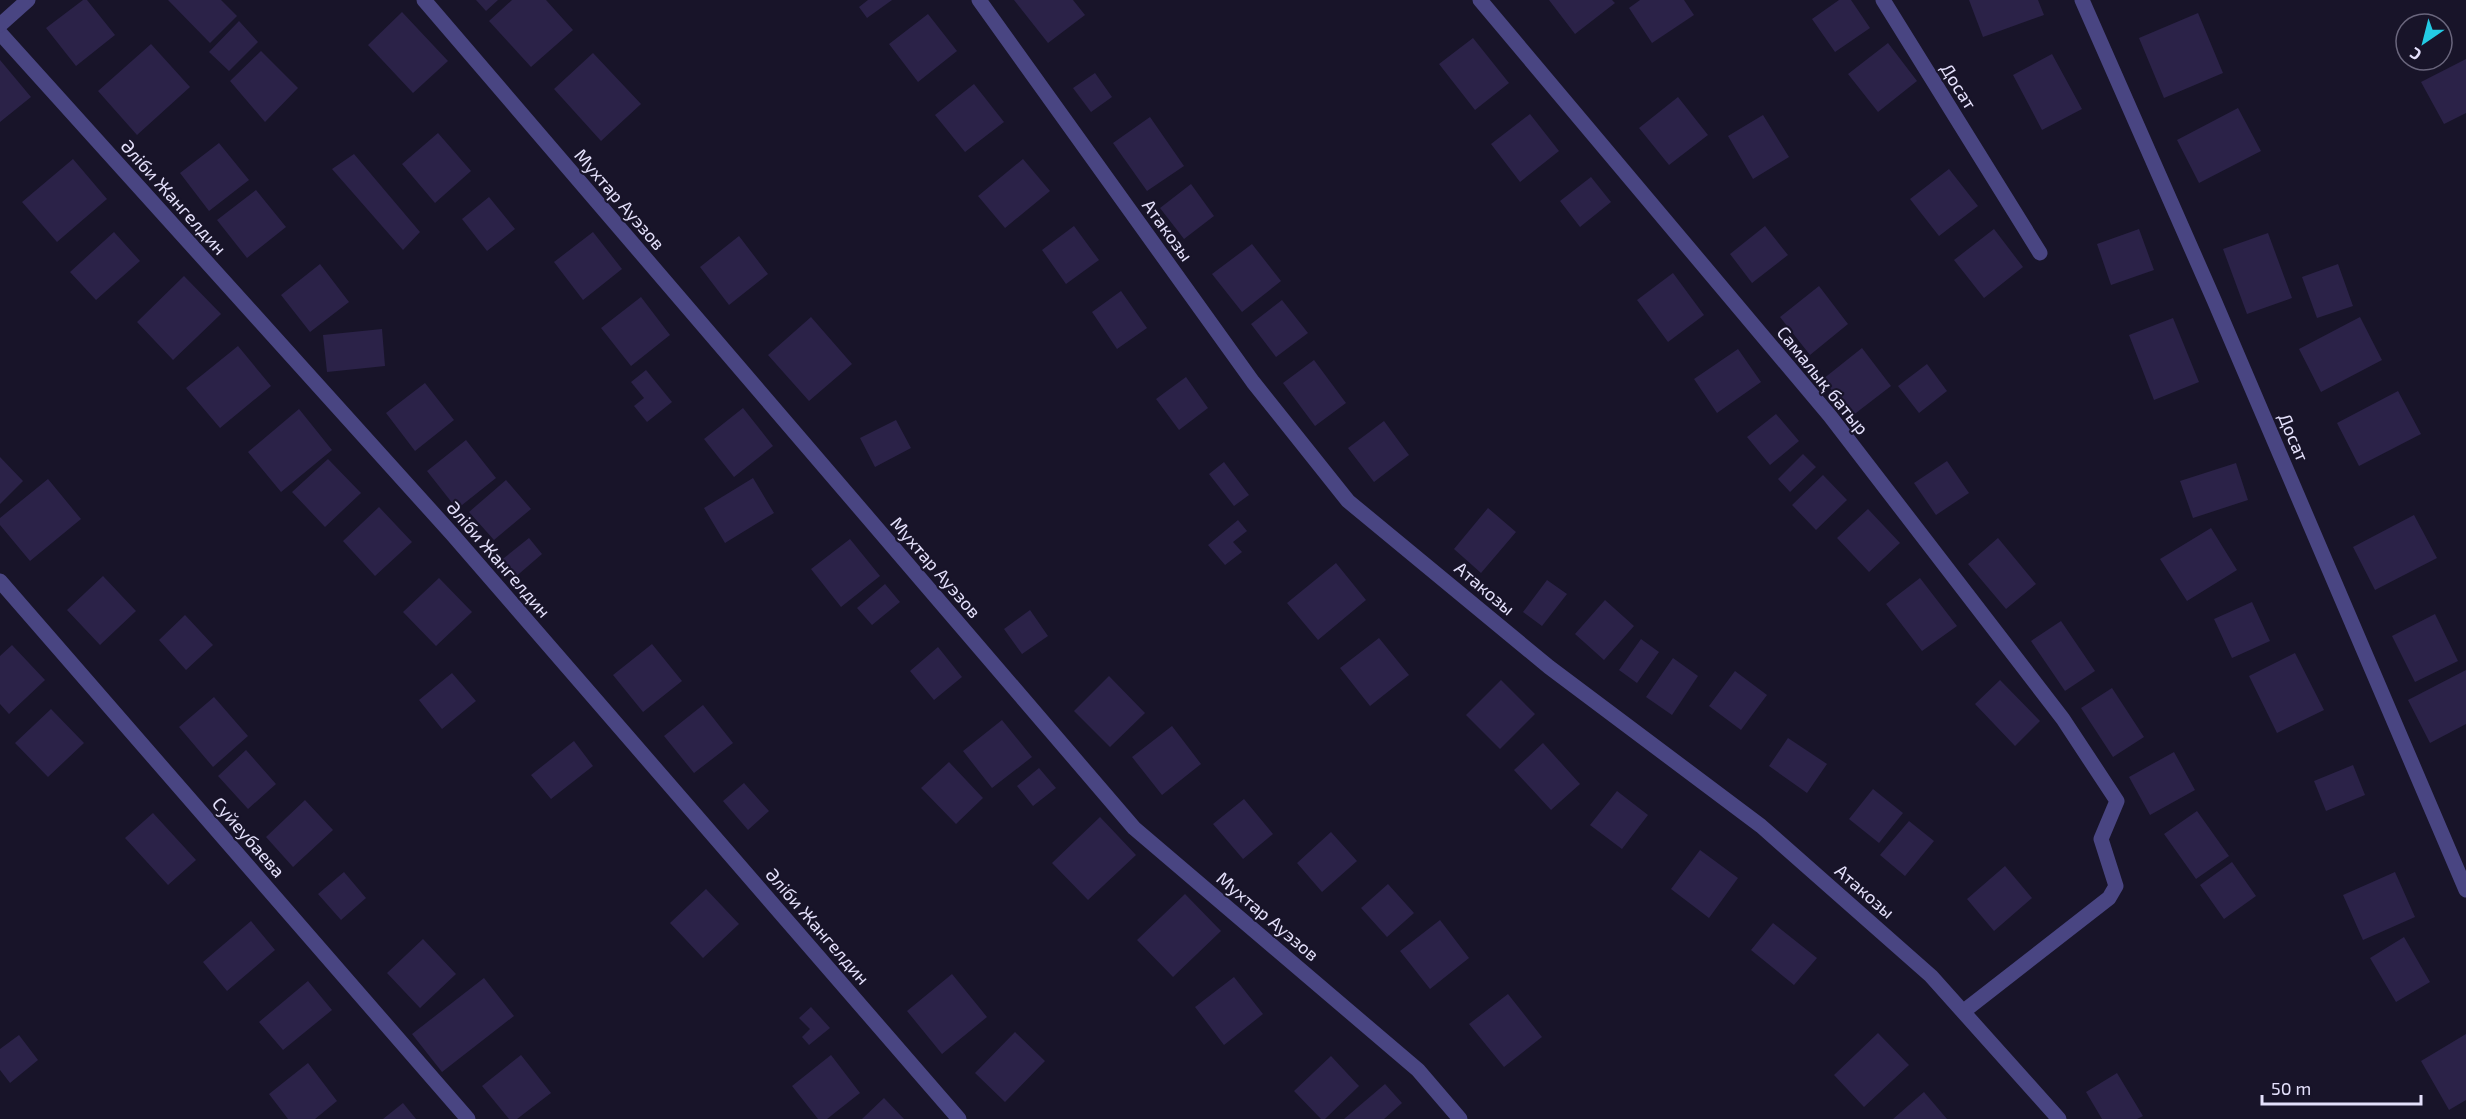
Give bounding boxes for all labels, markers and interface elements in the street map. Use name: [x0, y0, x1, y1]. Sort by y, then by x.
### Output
north arrow: [2394, 12, 2454, 72]
text: С: [2406, 44, 2424, 65]
street label: Досат: [1936, 59, 1982, 113]
street label: Әліби Жангелдин: [117, 135, 231, 259]
street label: Мухтар Ауэзов: [570, 144, 670, 254]
street label: Атакозы: [1138, 195, 1198, 265]
street label: Самалық батыр: [1773, 321, 1873, 439]
street label: Досат: [2274, 410, 2314, 465]
street label: Әліби Жангелдин: [442, 496, 556, 622]
street label: Мухтар Ауэзов: [886, 512, 986, 622]
street label: Атакозы: [1451, 557, 1519, 619]
street label: Суйеубаева: [208, 792, 290, 882]
street label: Атакозы: [1831, 859, 1899, 923]
street label: Әліби Жангелдин: [761, 863, 875, 989]
street label: Мухтар Ауэзов: [1212, 867, 1324, 965]
scale bar: [2262, 1068, 2421, 1106]
text: 50 m: [2271, 1077, 2311, 1099]

